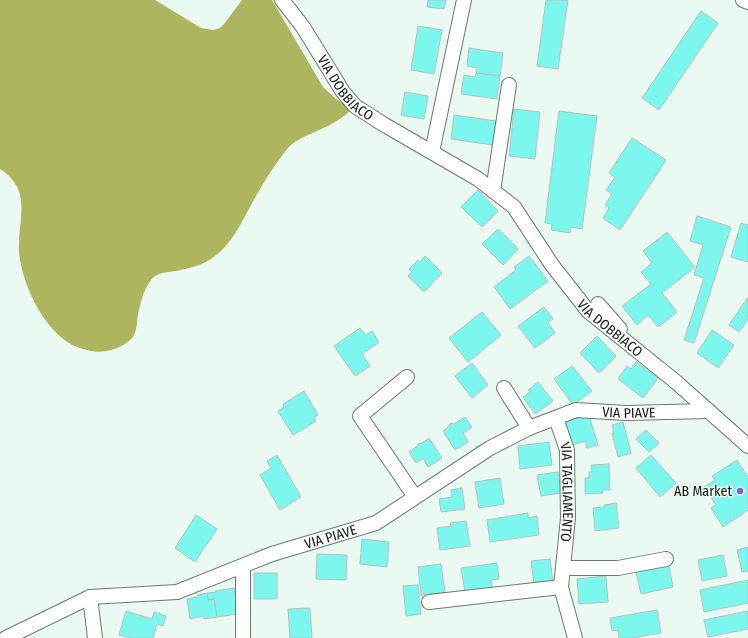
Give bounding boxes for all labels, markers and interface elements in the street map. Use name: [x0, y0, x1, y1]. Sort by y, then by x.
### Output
street label: VIA DOBBIACO: [313, 52, 376, 125]
street label: VIA DOBBIACO: [573, 296, 646, 361]
street label: VIA PIAVE: [602, 404, 656, 422]
street label: VIA TAGLIAMENTO: [556, 440, 576, 543]
place label: AB Market: [674, 483, 732, 500]
marker: AB Market: [735, 486, 745, 496]
street label: VIA PIAVE: [303, 521, 359, 553]

